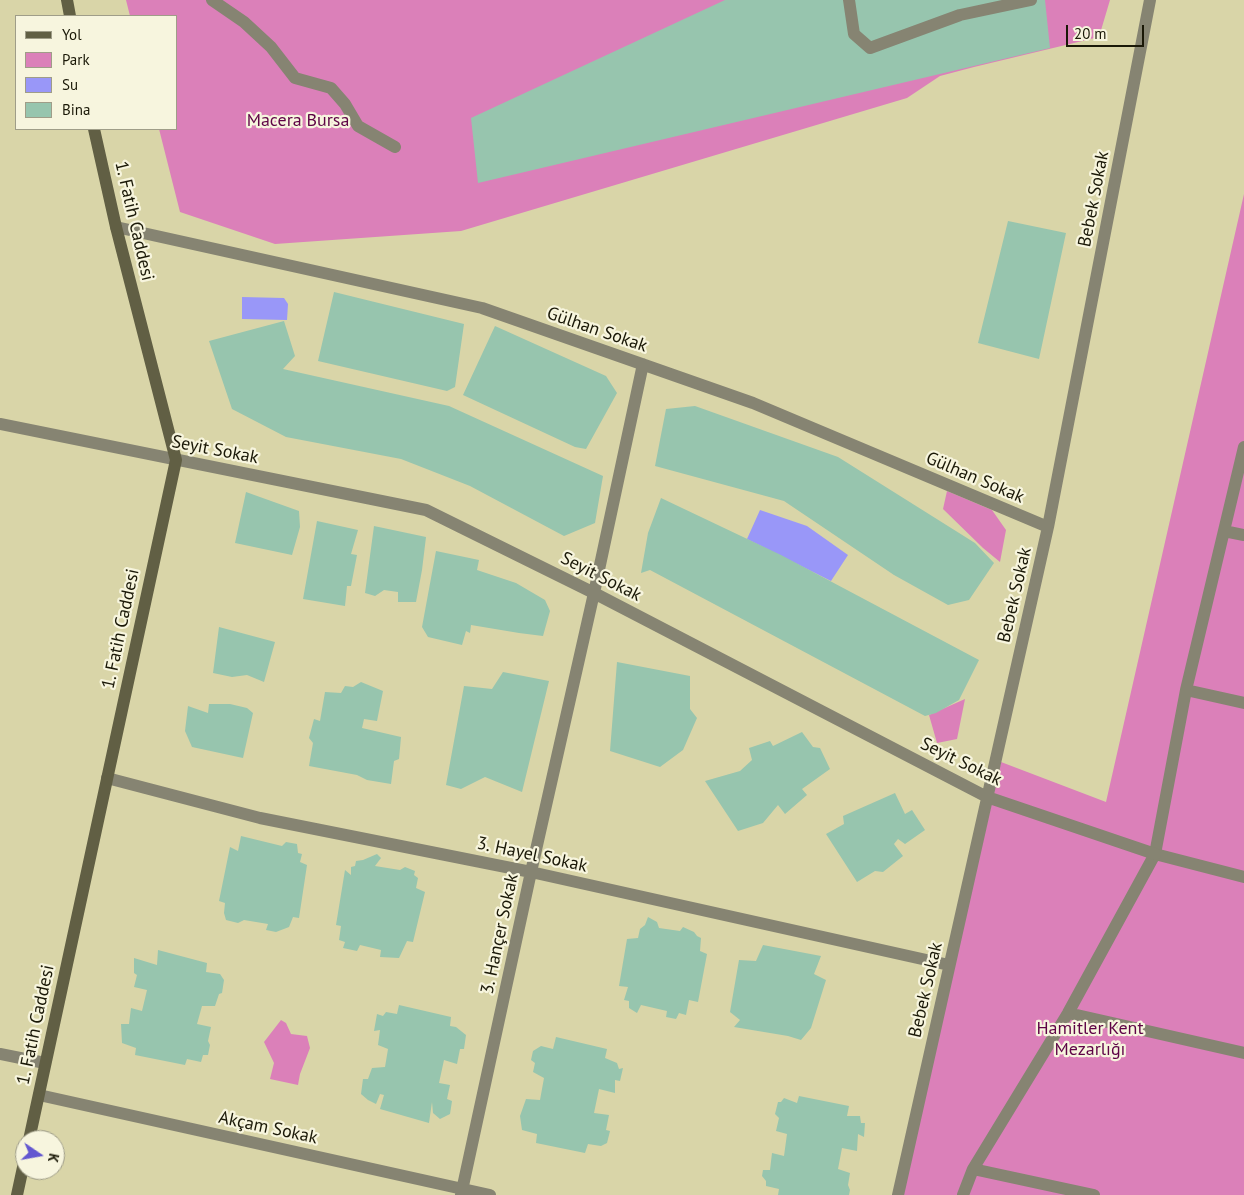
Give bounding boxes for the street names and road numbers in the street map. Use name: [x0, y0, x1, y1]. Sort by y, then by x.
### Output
street label: Bebek Sokak: [1074, 149, 1114, 249]
street label: 1. Fatih Caddesi: [110, 159, 158, 283]
street label: Gülhan Sokak: [544, 303, 650, 357]
street label: Seyit Sokak: [170, 431, 260, 469]
street label: Gülhan Sokak: [923, 448, 1027, 508]
street label: Bebek Sokak: [994, 545, 1036, 645]
street label: Seyit Sokak: [557, 547, 645, 607]
street label: 1. Fatih Caddesi: [98, 567, 144, 691]
street label: Seyit Sokak: [917, 733, 1005, 791]
street label: 3. Hayel Sokak: [475, 833, 589, 877]
street label: 3. Hançer Sokak: [477, 872, 523, 996]
street label: Bebek Sokak: [905, 940, 947, 1040]
street label: 1. Fatih Caddesi: [13, 963, 59, 1087]
street label: Akçam Sokak: [216, 1107, 320, 1149]

